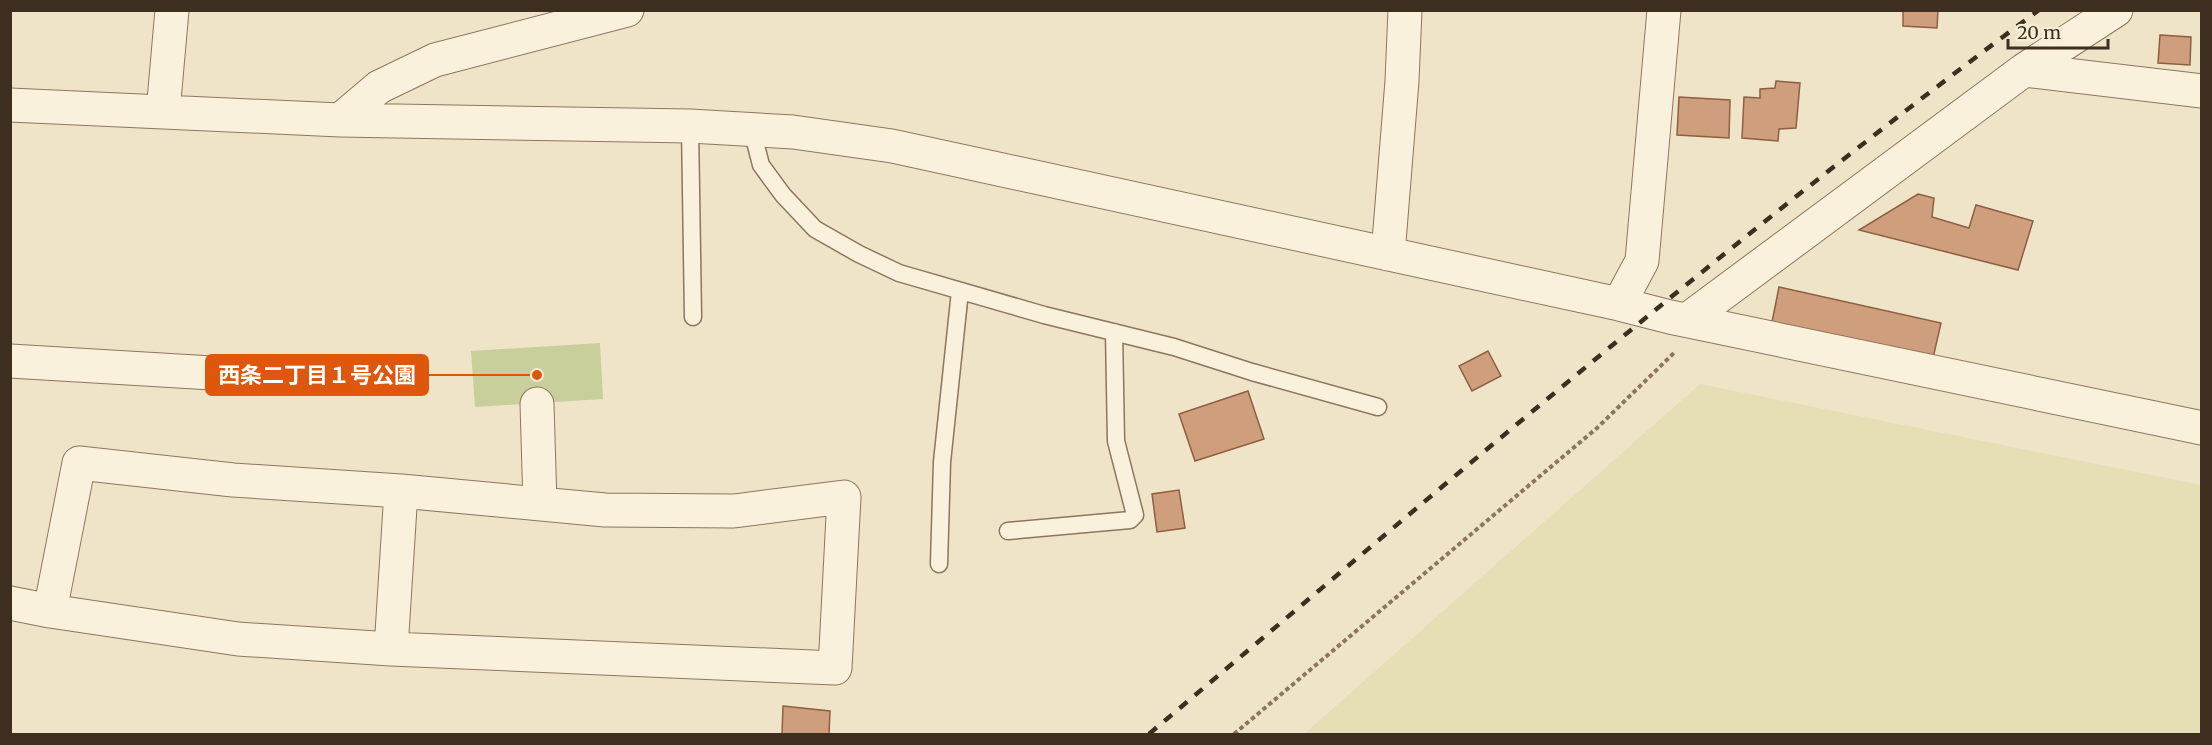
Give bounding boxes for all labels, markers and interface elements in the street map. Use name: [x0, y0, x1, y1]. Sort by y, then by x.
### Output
scale bar: [2008, 12, 2108, 50]
text: 20 m: [2017, 21, 2061, 44]
callout: 西条二丁目１号公園: [206, 355, 428, 395]
text: 西条二丁目１号公園: [218, 361, 416, 389]

